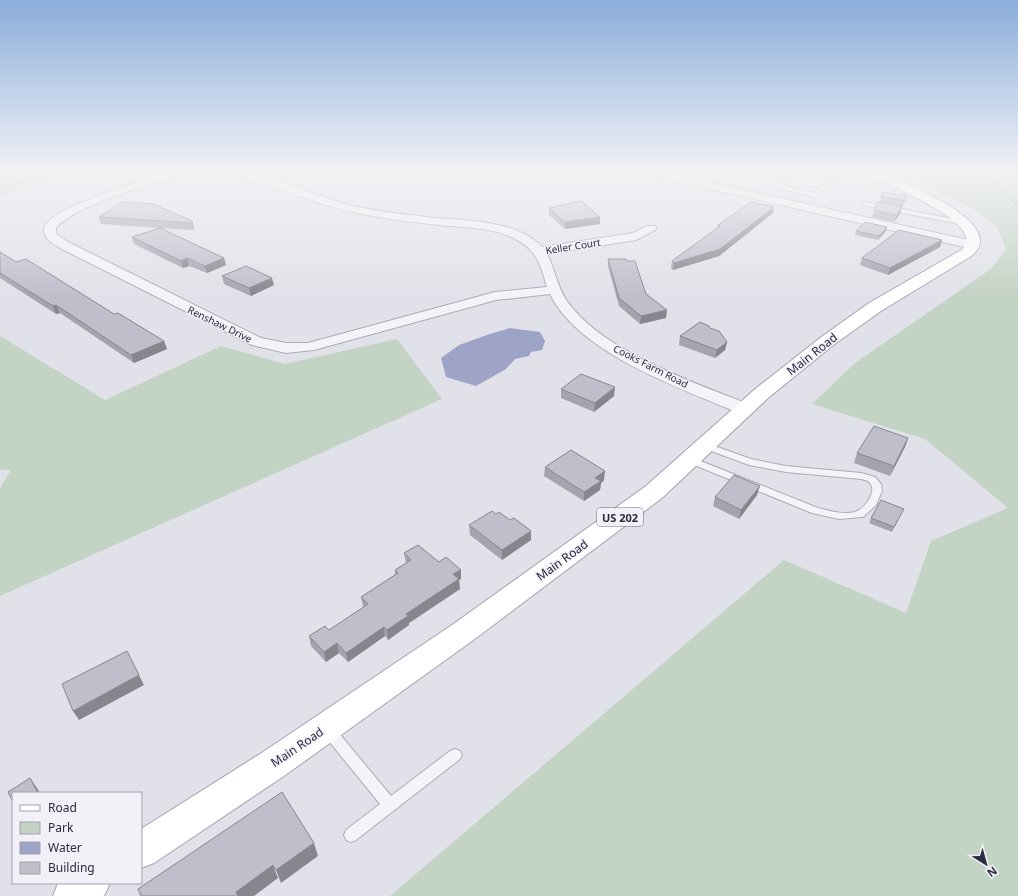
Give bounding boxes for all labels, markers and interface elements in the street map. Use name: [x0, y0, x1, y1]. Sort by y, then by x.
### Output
street label: Keller Court: [544, 235, 602, 257]
street label: Renshaw Drive: [186, 302, 255, 346]
street label: Main Road: [783, 329, 841, 379]
street label: Cooks Farm Road: [611, 341, 691, 391]
road number: US 202: [597, 508, 643, 526]
street label: Main Road: [533, 535, 591, 585]
street label: Main Road: [267, 723, 327, 771]
legend: [12, 792, 142, 884]
text: Road: [48, 799, 77, 816]
text: Park: [48, 819, 74, 836]
text: Water: [48, 839, 82, 856]
north arrow: [966, 844, 1006, 884]
text: Building: [48, 859, 95, 876]
text: N: [984, 864, 1000, 881]

